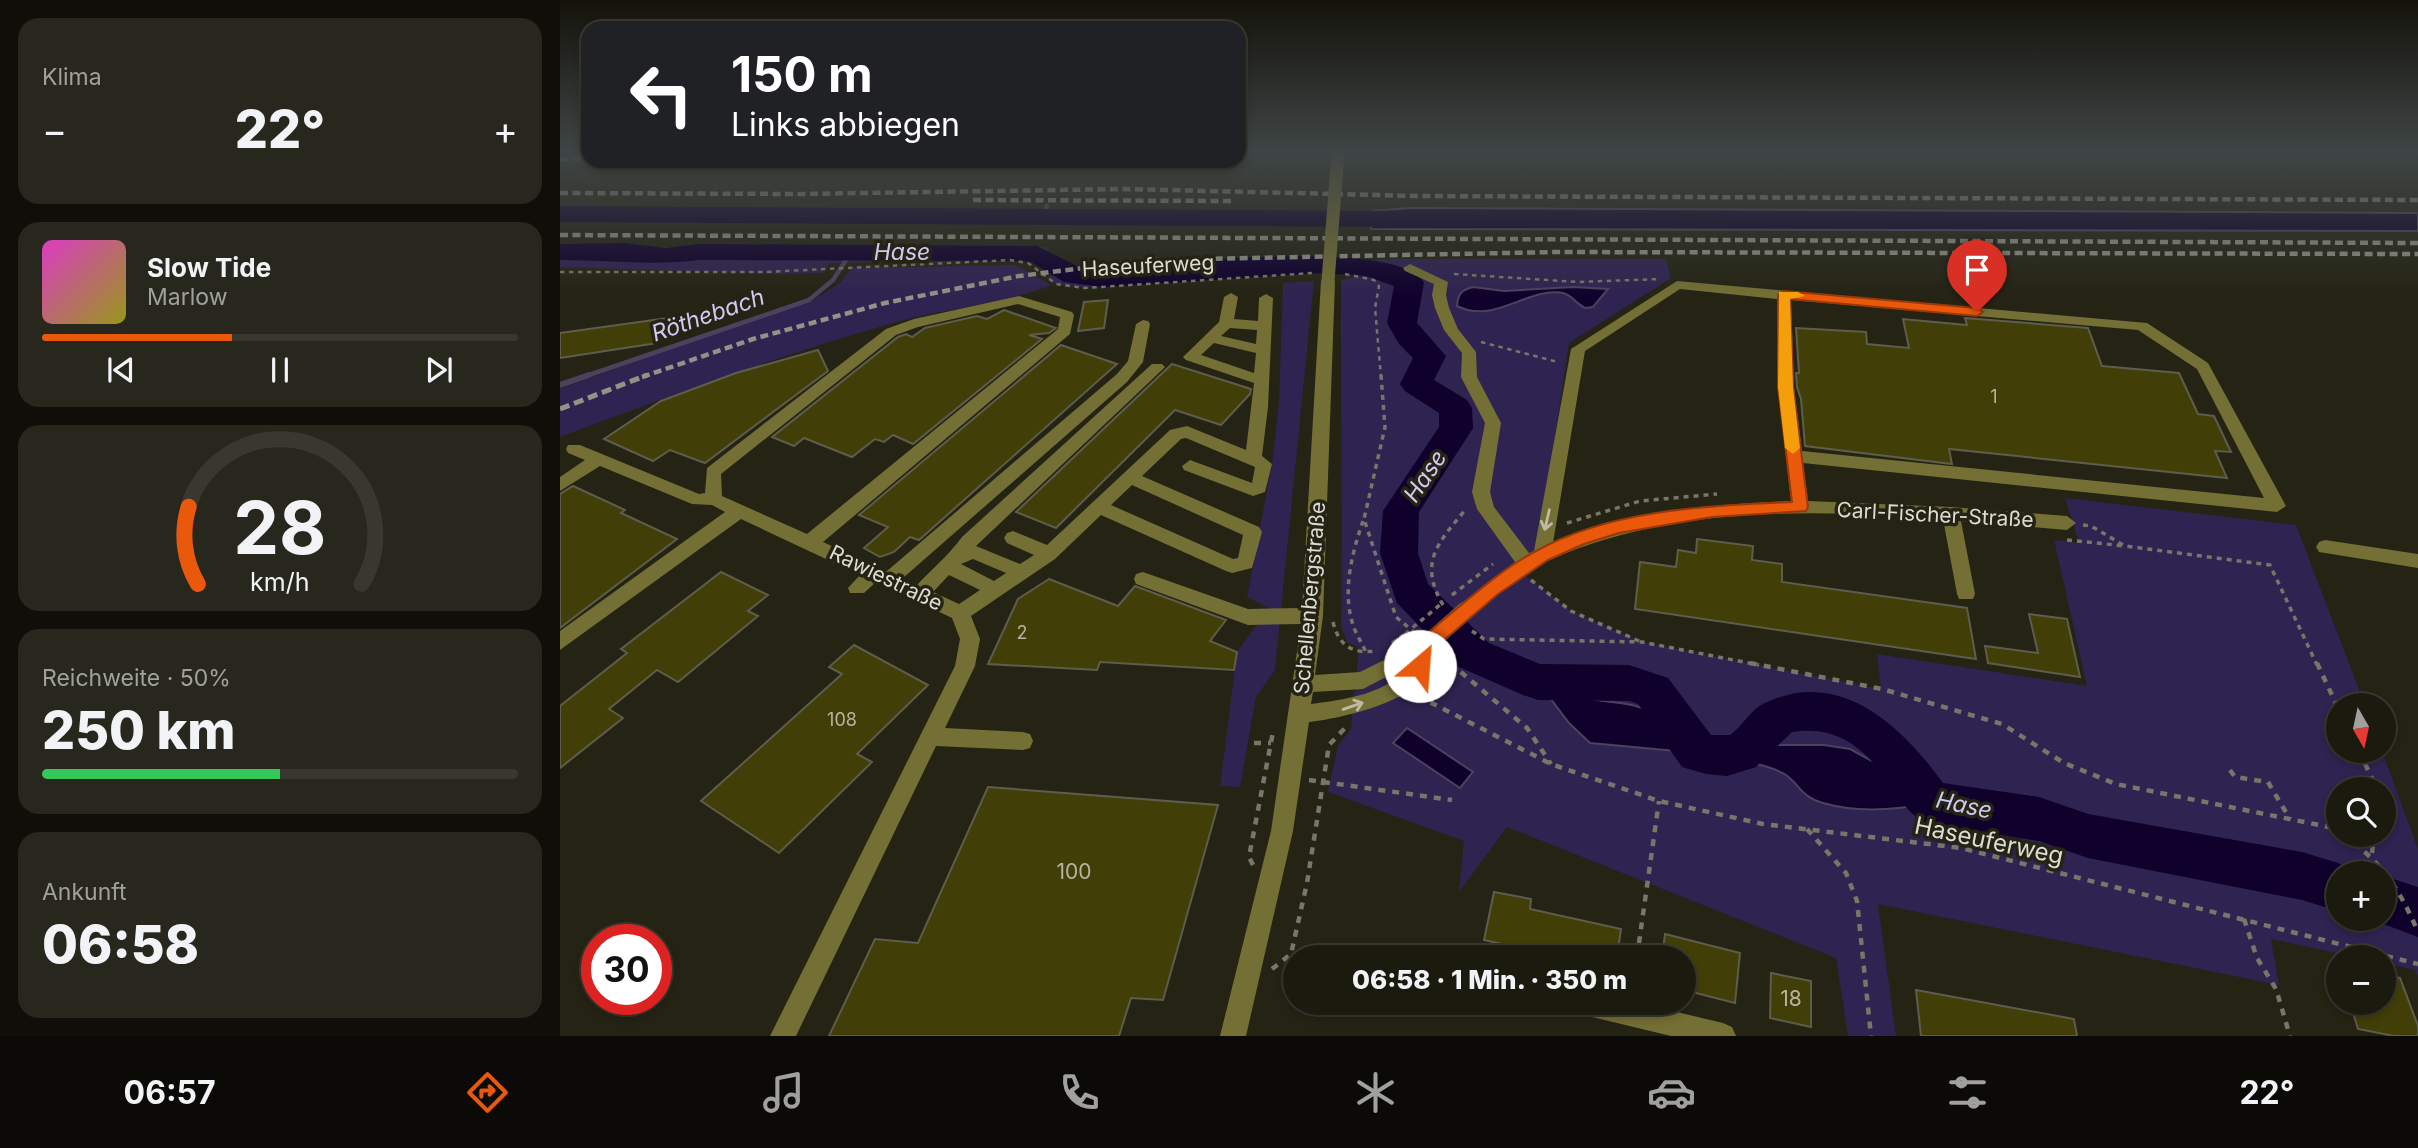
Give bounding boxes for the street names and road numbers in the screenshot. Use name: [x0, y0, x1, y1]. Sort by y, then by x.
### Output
street label: Haseuferweg: [1081, 250, 1215, 281]
street label: Carl-Fischer-Straße: [1836, 497, 2034, 532]
street label: Schellenbergstraße: [1289, 501, 1330, 695]
street label: Rawiestraße: [826, 539, 947, 616]
street label: Haseuferweg: [1912, 811, 2066, 870]

